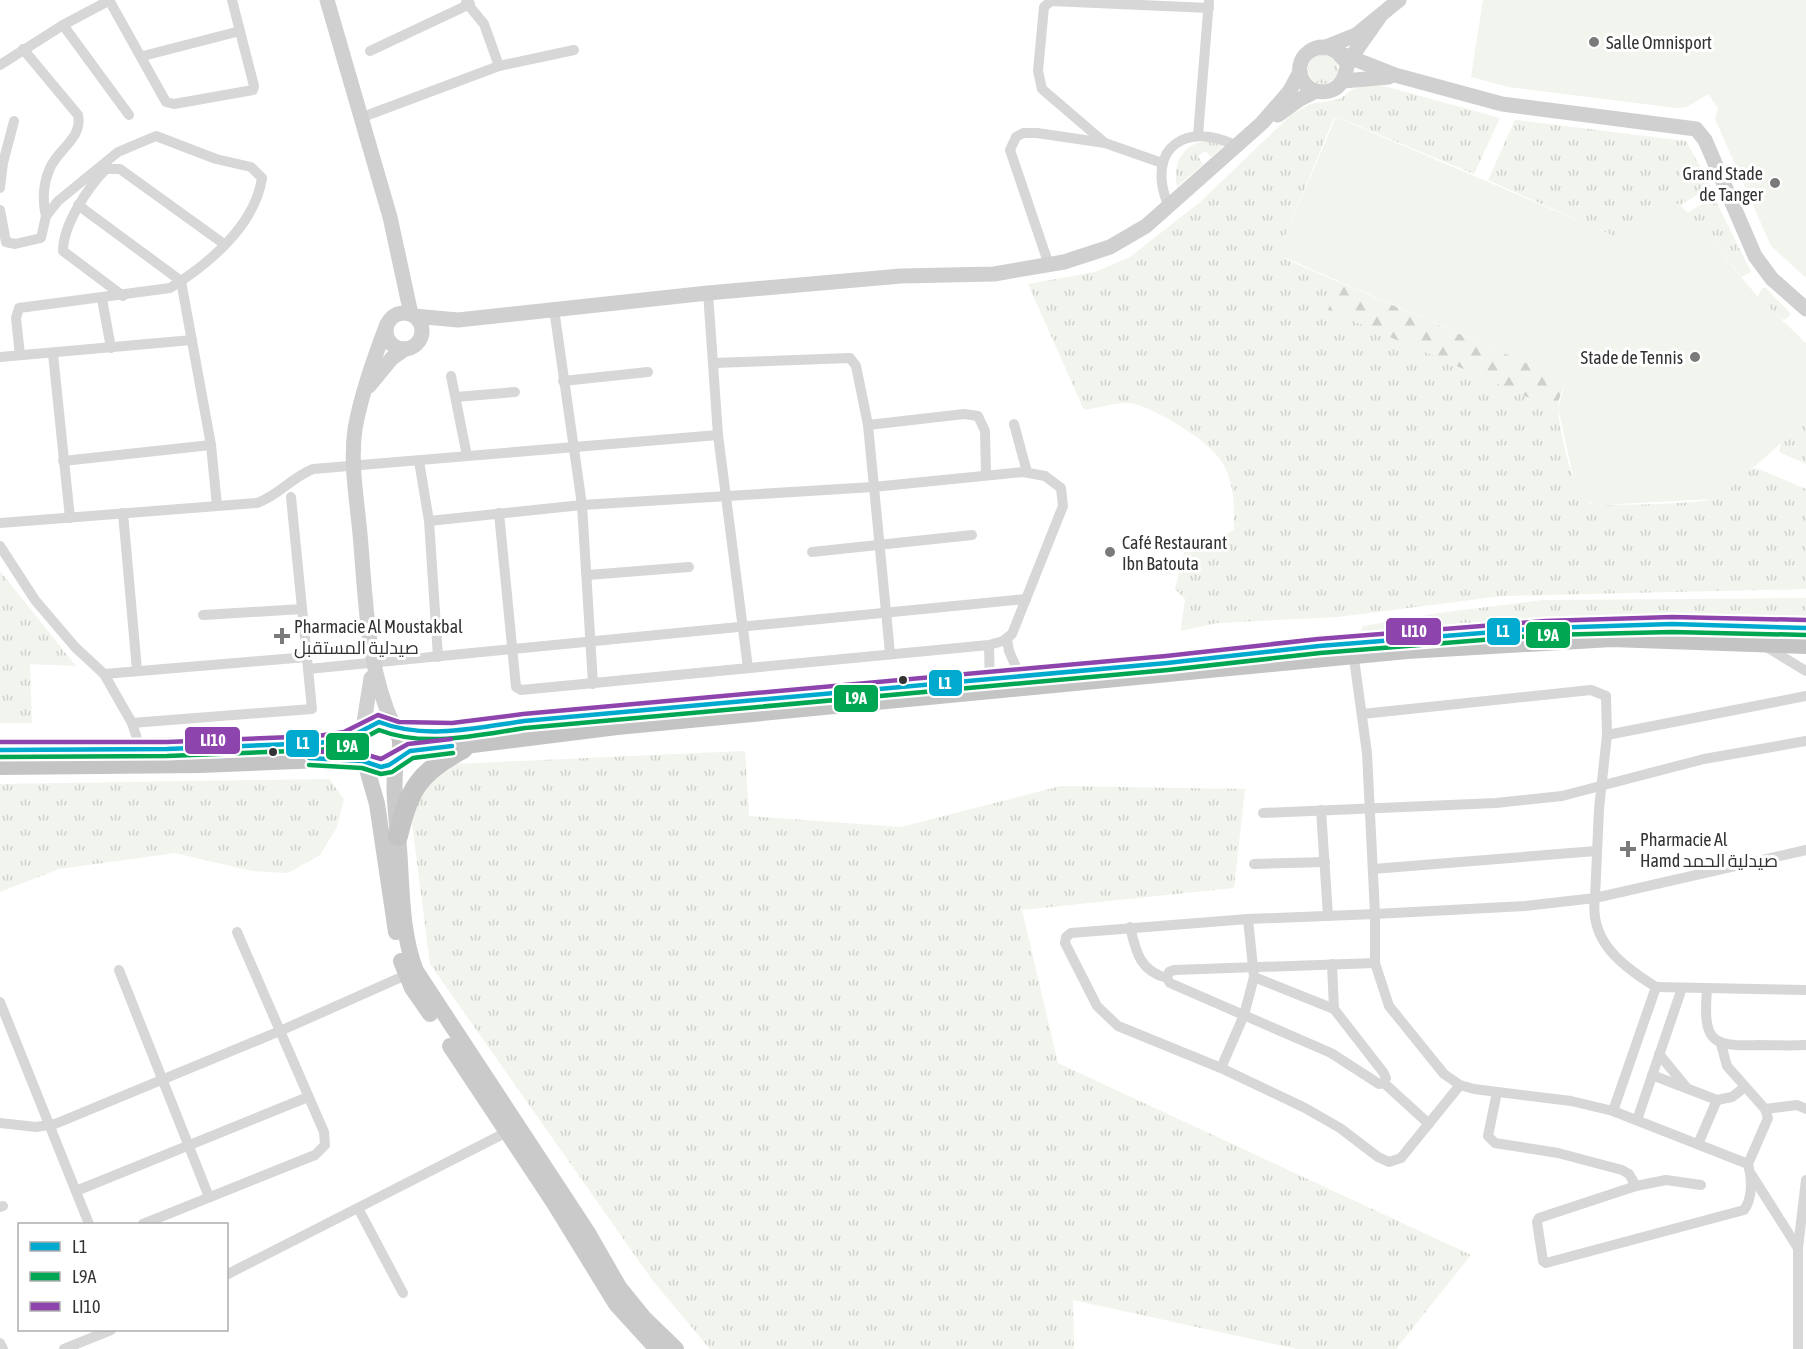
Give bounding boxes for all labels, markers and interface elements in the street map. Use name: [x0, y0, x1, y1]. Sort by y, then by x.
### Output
place label: Salle Omnisport: [1606, 32, 1712, 53]
marker: Salle Omnisport: [1587, 35, 1601, 49]
place label: Grand Stade de Tanger: [1683, 163, 1764, 205]
marker: Grand Stade de Tanger: [1768, 176, 1782, 190]
place label: Stade de Tennis: [1581, 347, 1683, 368]
marker: Stade de Tennis: [1688, 350, 1702, 364]
place label: Café Restaurant Ibn Batouta: [1122, 532, 1227, 574]
marker: Café Restaurant Ibn Batouta: [1103, 545, 1117, 559]
place label: Pharmacie Al Moustakbal صيدلية المستقبل: [294, 616, 463, 659]
line badge: LI10: [1385, 617, 1442, 646]
line badge: L1: [1486, 617, 1521, 646]
line badge: L9A: [1525, 621, 1571, 649]
text: LI10: [1401, 622, 1427, 640]
text: L1: [1496, 622, 1510, 640]
text: L9A: [1537, 626, 1559, 644]
marker: Pharmacie Al Moustakbal صيدلية المستقبل: [275, 629, 289, 643]
line badge: L1: [928, 669, 963, 697]
unlabelled marker: [897, 674, 909, 686]
text: L1: [938, 674, 952, 692]
line badge: L9A: [833, 684, 879, 713]
text: L9A: [845, 689, 867, 707]
line badge: LI10: [184, 726, 241, 755]
line badge: L1: [285, 729, 320, 758]
text: LI10: [200, 731, 226, 749]
line badge: L9A: [325, 732, 370, 761]
text: L1: [296, 734, 310, 752]
text: L9A: [336, 737, 358, 755]
unlabelled marker: [267, 746, 279, 758]
place label: Pharmacie Al Hamd صيدلية الحمد: [1640, 829, 1778, 871]
marker: Pharmacie Al Hamd صيدلية الحمد: [1621, 842, 1635, 856]
legend: [18, 1223, 228, 1331]
text: L1: [72, 1236, 87, 1257]
text: L9A: [72, 1266, 96, 1287]
text: LI10: [72, 1296, 100, 1317]

